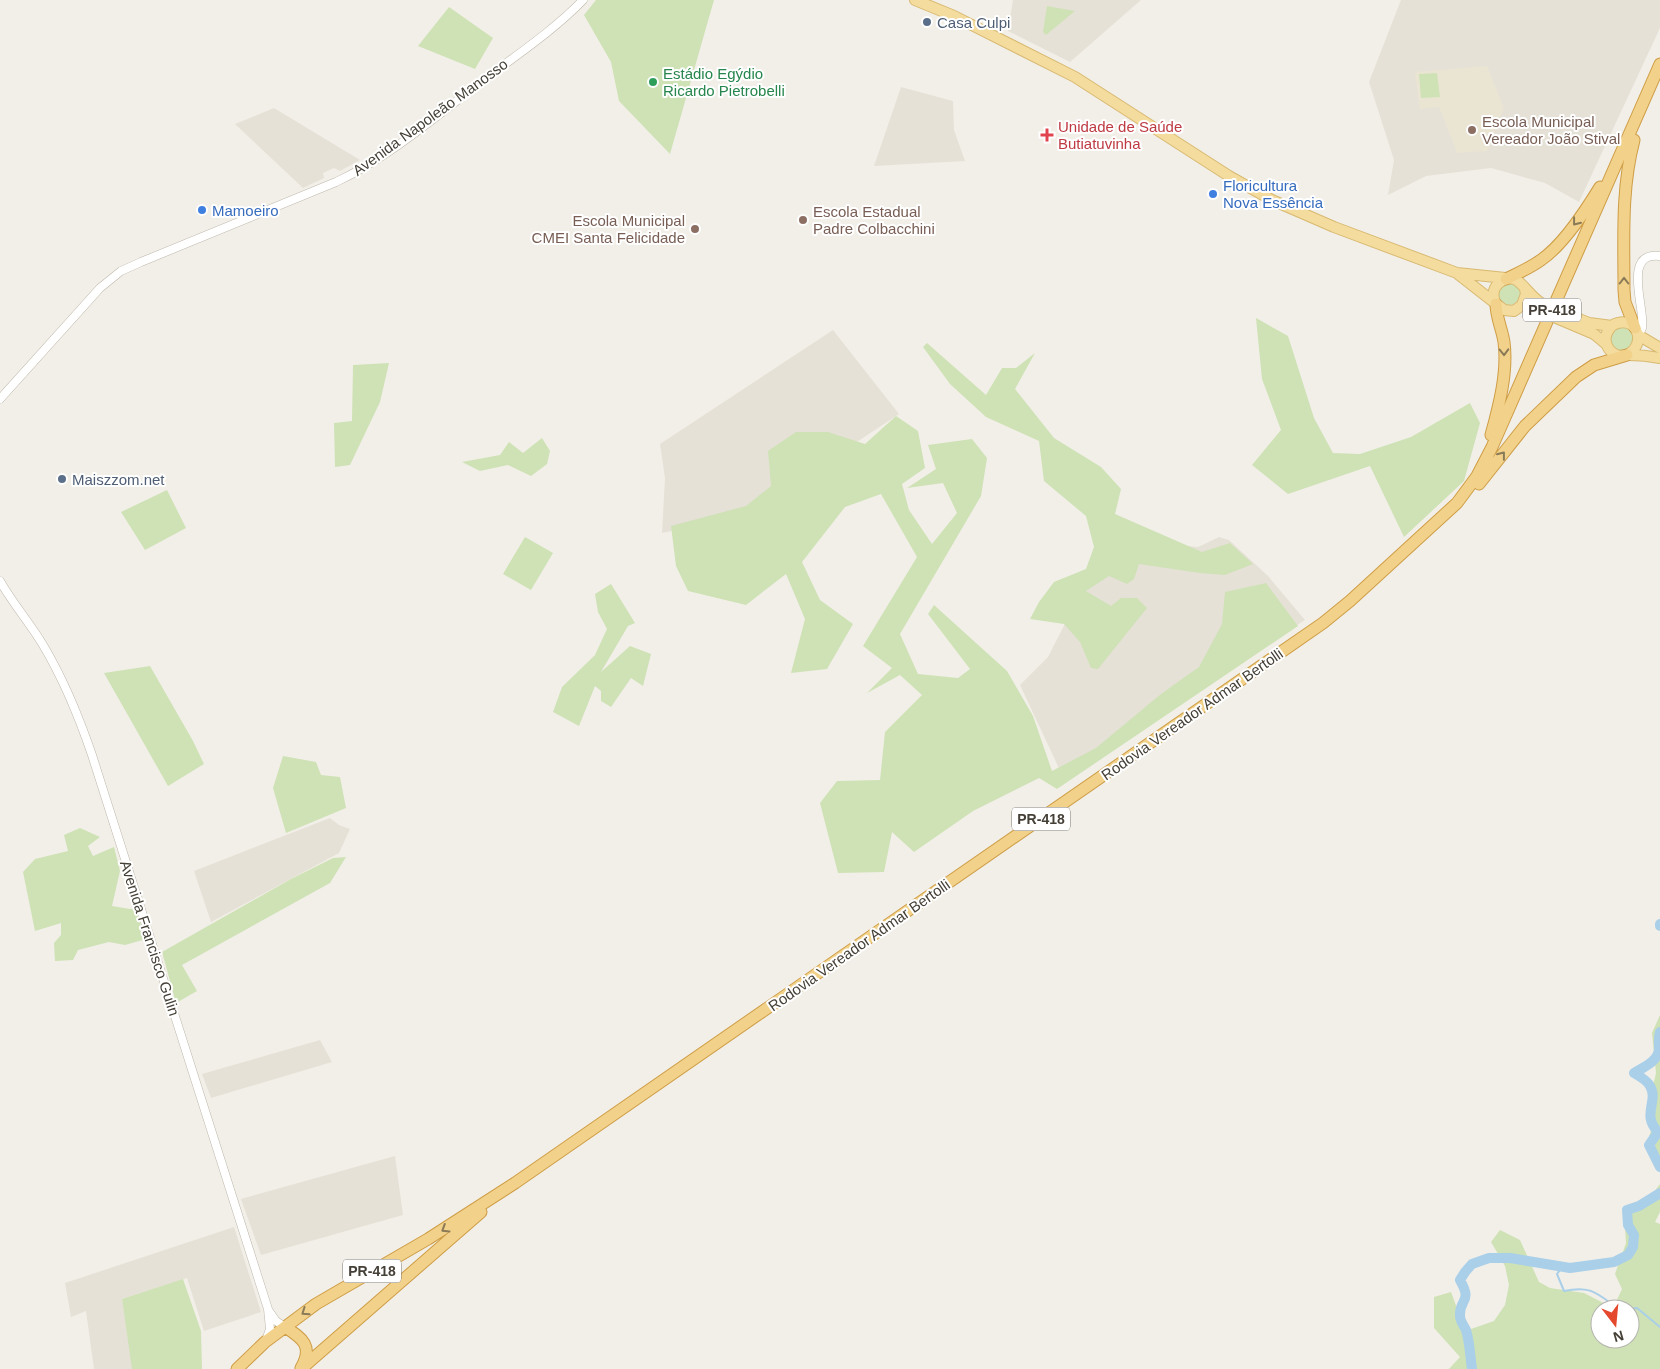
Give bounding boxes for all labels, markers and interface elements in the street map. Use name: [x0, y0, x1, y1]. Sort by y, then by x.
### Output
place label: Casa Culpi: [937, 14, 1010, 31]
marker: Casa Culpi: [921, 16, 933, 28]
street label: Avenida Napoleão Manosso: [349, 55, 511, 179]
place label: Estádio Egýdio Ricardo Pietrobelli: [663, 65, 785, 99]
marker: Estádio Egýdio Ricardo Pietrobelli: [647, 76, 659, 88]
place label: Escola Municipal Vereador João Stival: [1482, 113, 1620, 147]
place label: Unidade de Saúde Butiatuvinha: [1058, 118, 1182, 152]
marker: Escola Municipal Vereador João Stival: [1466, 124, 1478, 136]
marker: Unidade de Saúde Butiatuvinha: [1040, 128, 1054, 142]
place label: Floricultura Nova Essência: [1223, 177, 1324, 211]
marker: Floricultura Nova Essência: [1207, 188, 1219, 200]
place label: Mamoeiro: [212, 202, 279, 219]
place label: Escola Estadual Padre Colbacchini: [813, 203, 935, 237]
marker: Mamoeiro: [196, 204, 208, 216]
place label: Escola Municipal CMEI Santa Felicidade: [532, 212, 685, 246]
marker: Escola Estadual Padre Colbacchini: [797, 214, 809, 226]
one-way arrow: [1574, 216, 1582, 225]
marker: Escola Municipal CMEI Santa Felicidade: [689, 223, 701, 235]
one-way arrow: [1619, 276, 1629, 284]
road number: PR-418: [1523, 298, 1581, 322]
one-way arrow: [1499, 348, 1509, 356]
one-way arrow: [1496, 451, 1505, 461]
place label: Maiszzom.net: [72, 471, 165, 488]
marker: Maiszzom.net: [56, 473, 68, 485]
street label: Rodovia Vereador Admar Bertolli: [1098, 645, 1286, 783]
road number: PR-418: [1012, 808, 1070, 831]
street label: Avenida Francisco Gulin: [117, 858, 183, 1018]
street label: Rodovia Vereador Admar Bertolli: [765, 876, 953, 1014]
one-way arrow: [441, 1223, 450, 1232]
road number: PR-418: [343, 1260, 401, 1282]
north arrow: [1590, 1299, 1640, 1349]
one-way arrow: [301, 1306, 311, 1315]
text: N: [1612, 1327, 1626, 1346]

